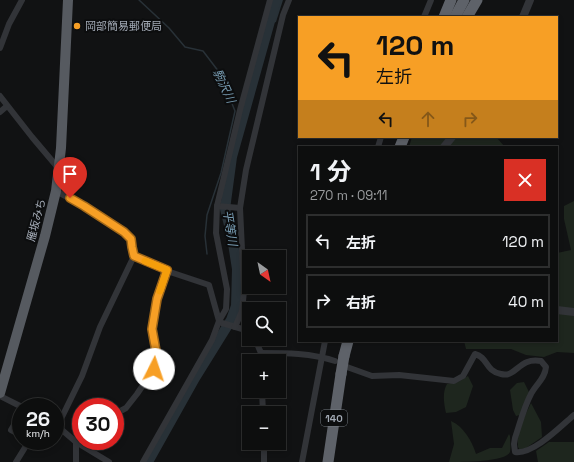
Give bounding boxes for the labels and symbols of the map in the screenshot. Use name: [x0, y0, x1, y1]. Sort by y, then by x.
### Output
place label: 岡部簡易郵便局: [85, 19, 162, 33]
marker: 岡部簡易郵便局: [72, 21, 82, 31]
water label: 駒沢川: [209, 66, 240, 108]
pin: [53, 157, 87, 198]
street label: 雁坂みち: [24, 197, 48, 243]
water label: 平等川: [219, 209, 241, 249]
north arrow: [242, 250, 286, 294]
position arrow: [133, 348, 175, 390]
speed limit sign: 30: [72, 398, 124, 450]
road number: 140: [321, 410, 347, 426]

